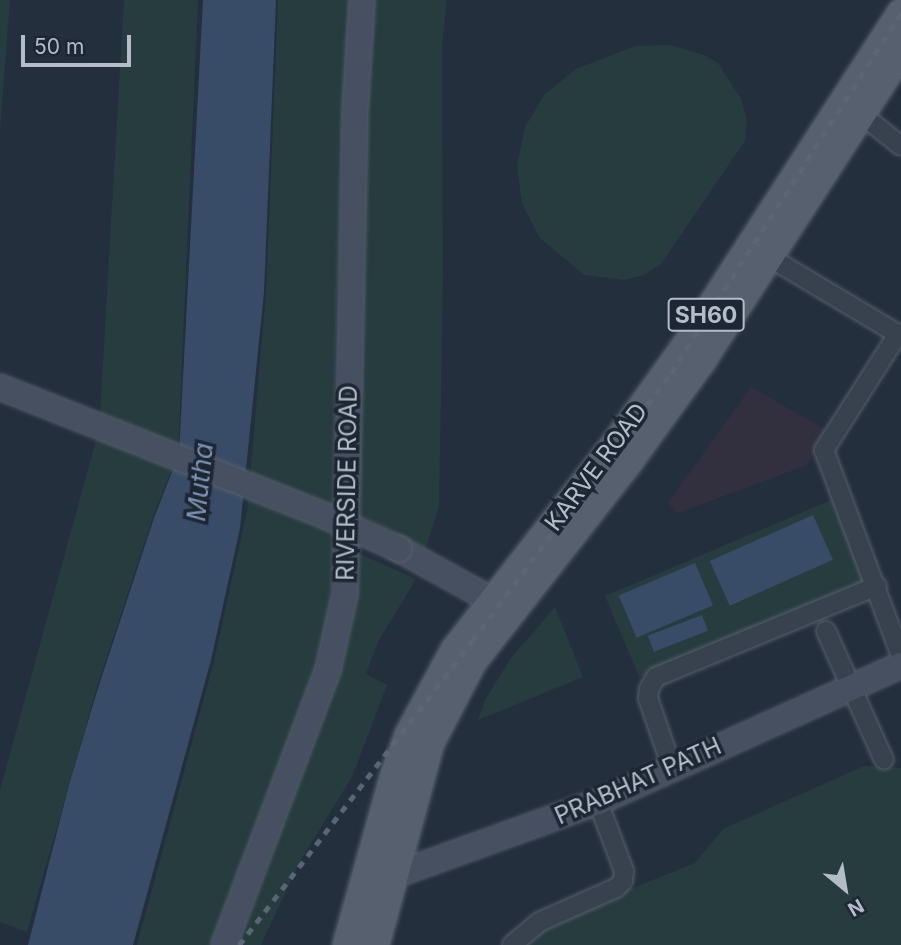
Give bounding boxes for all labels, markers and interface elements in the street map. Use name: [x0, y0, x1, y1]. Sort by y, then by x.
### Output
scale bar: [24, 21, 135, 65]
text: 50 m: [34, 34, 84, 59]
road number: SH60: [668, 296, 744, 334]
street label: RIVERSIDE ROAD: [331, 385, 363, 581]
street label: KARVE ROAD: [539, 398, 653, 536]
water label: Mutha: [180, 441, 220, 523]
street label: PRABHAT PATH: [550, 731, 726, 831]
north arrow: [810, 854, 880, 924]
text: N: [844, 894, 868, 921]

